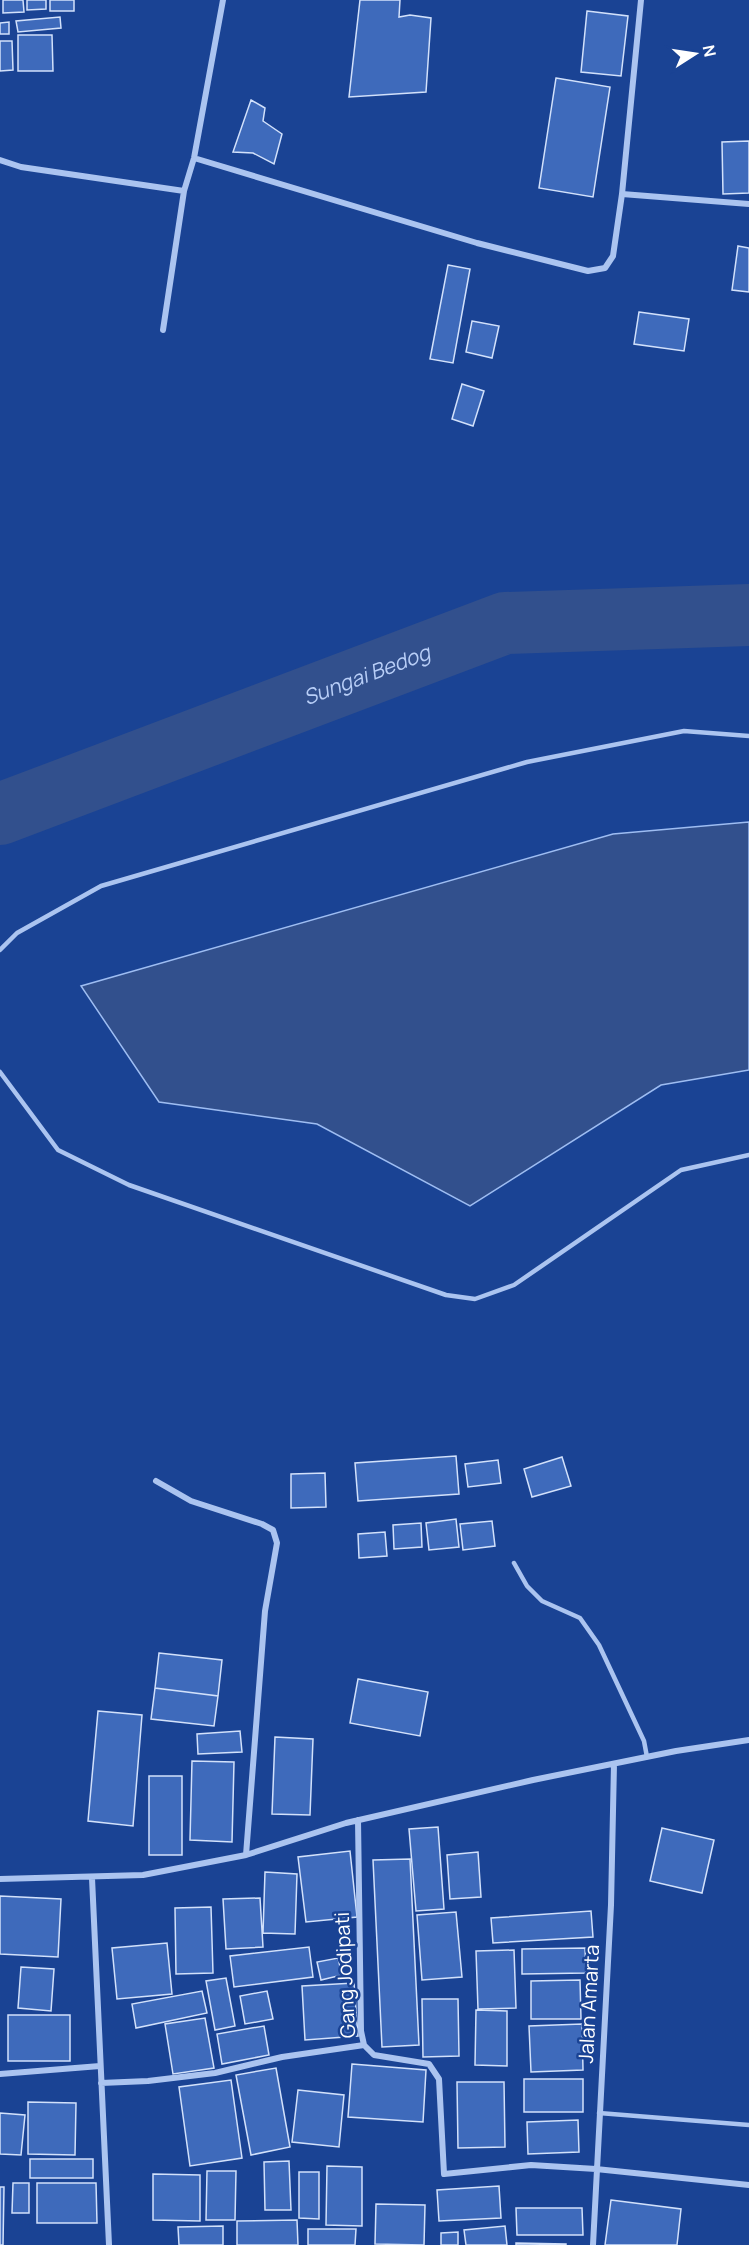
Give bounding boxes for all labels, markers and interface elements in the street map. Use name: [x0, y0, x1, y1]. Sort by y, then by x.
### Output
north arrow: [665, 24, 725, 84]
text: N: [698, 43, 722, 59]
water label: Sungai Bedog: [299, 637, 435, 711]
street label: Gang Jodipati: [328, 1911, 361, 2039]
street label: Jalan Amarta: [572, 1944, 605, 2064]

